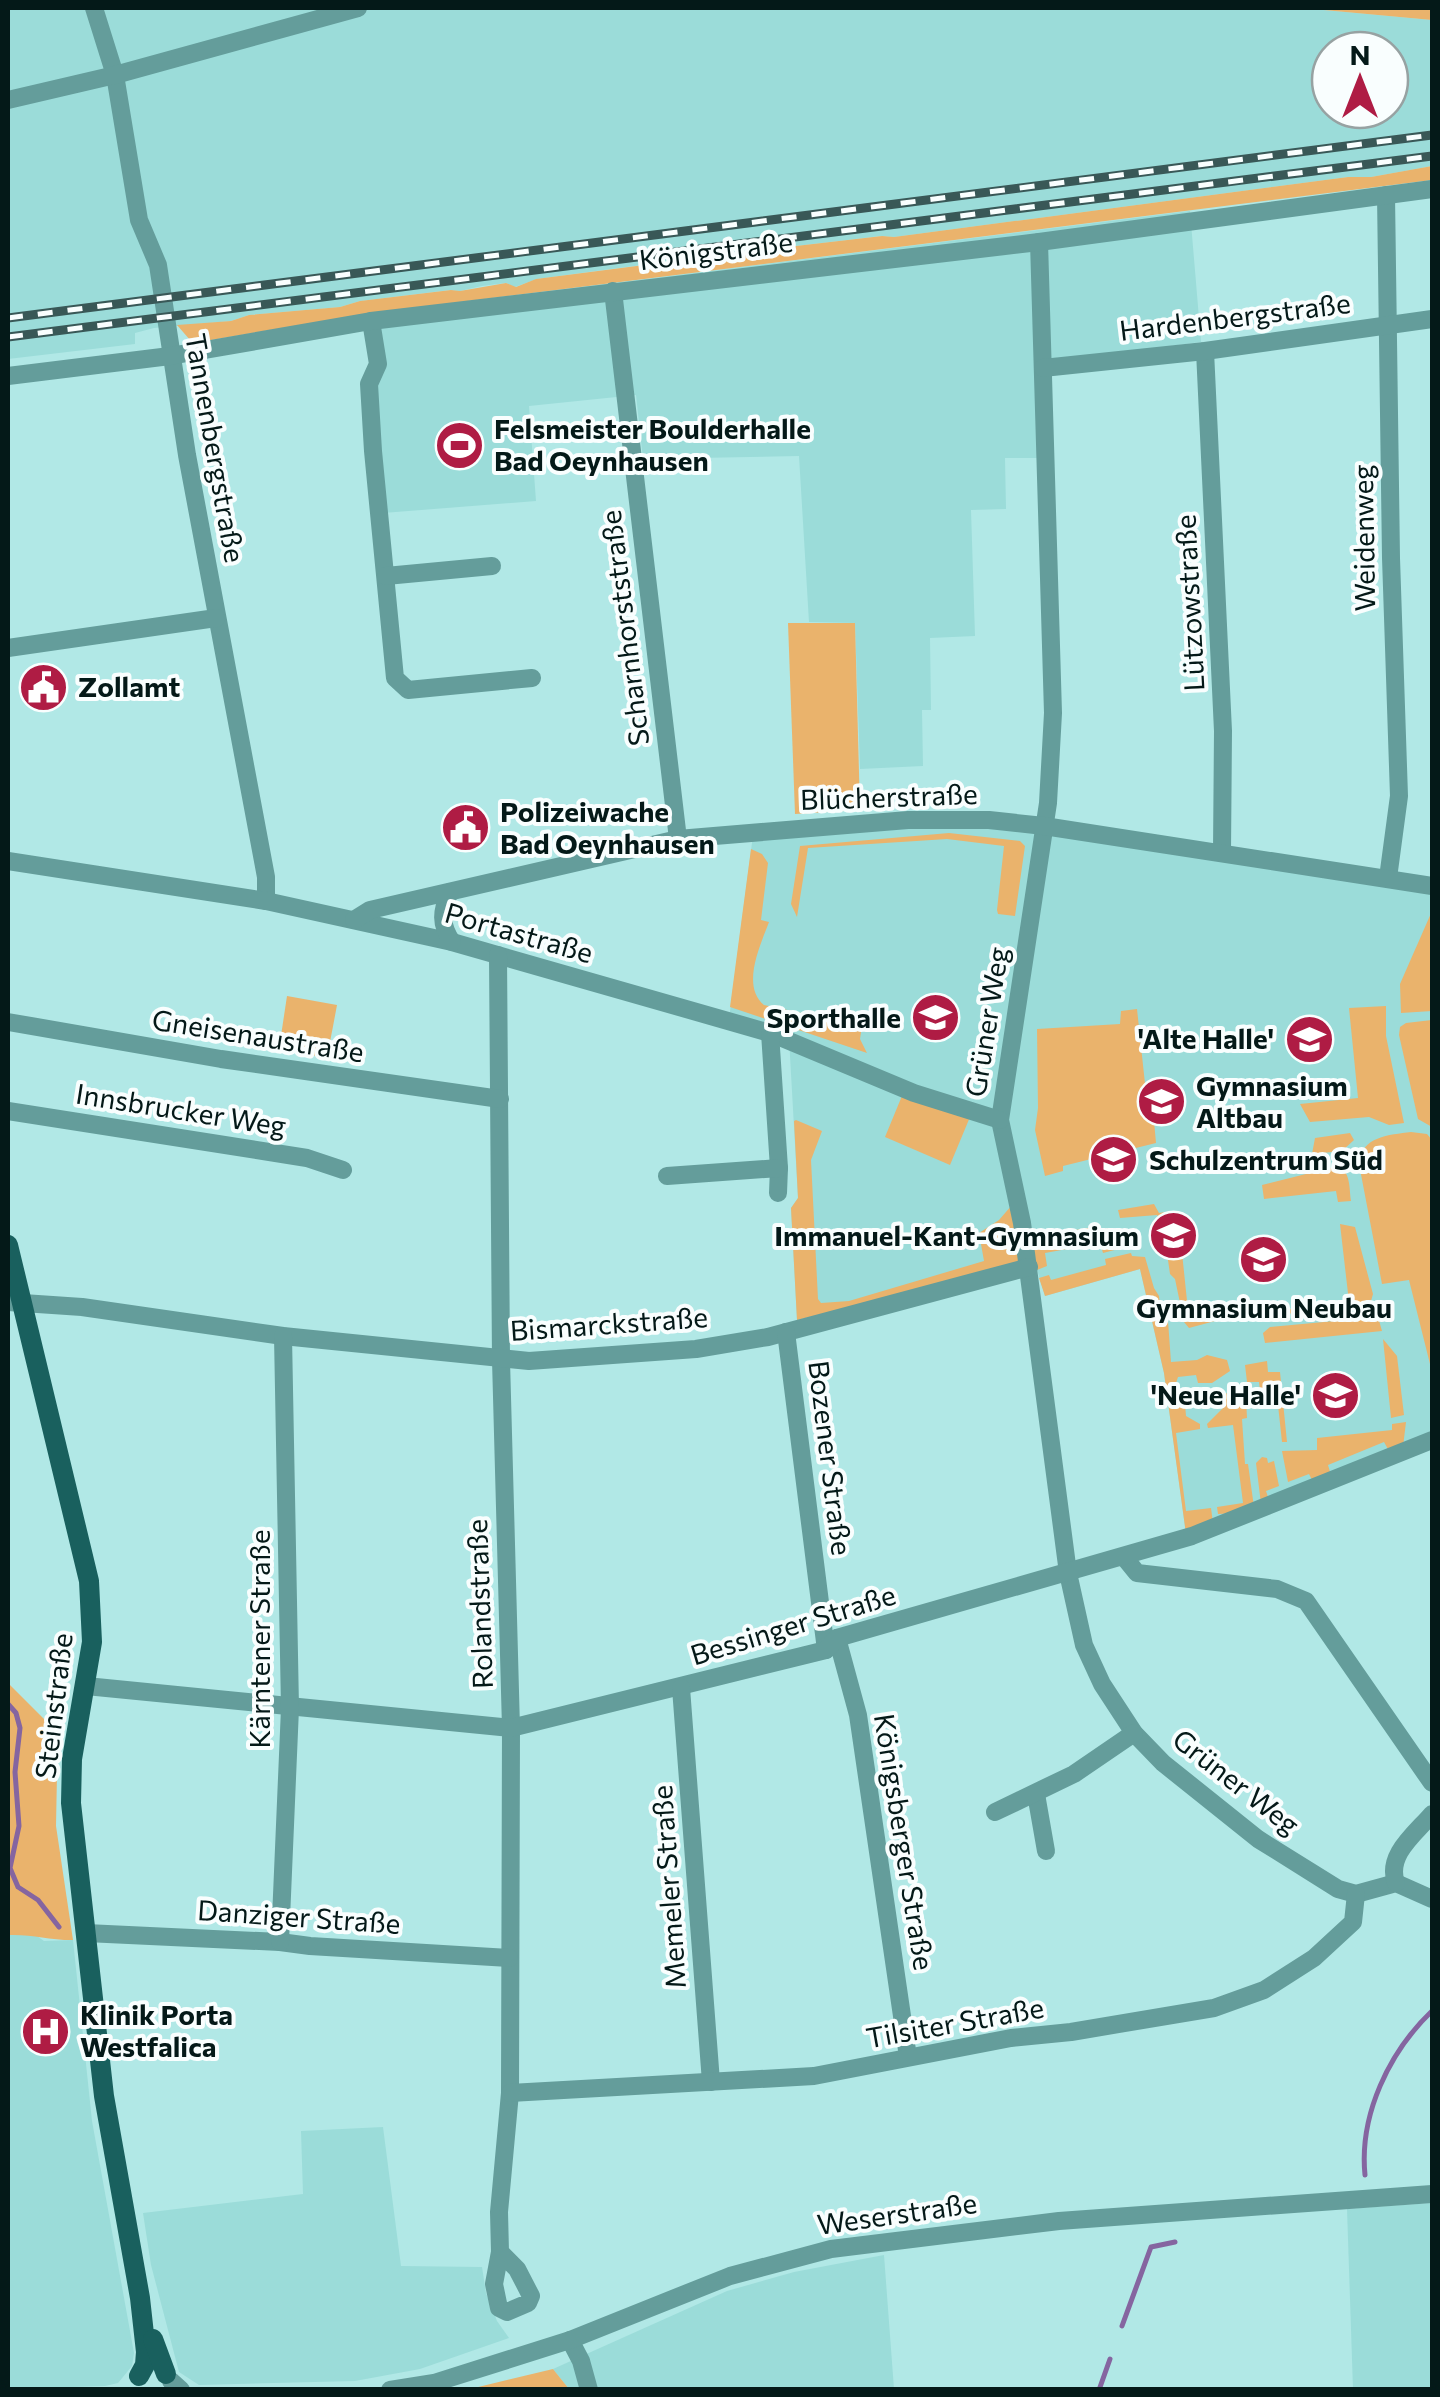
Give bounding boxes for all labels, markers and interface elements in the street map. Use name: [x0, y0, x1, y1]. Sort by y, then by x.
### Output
north arrow: [1310, 30, 1410, 130]
text: N: [1350, 37, 1371, 71]
street label: Königstraße: [637, 224, 795, 276]
street label: Hardenbergstraße: [1117, 285, 1352, 347]
street label: Tannenbergstraße: [179, 331, 253, 565]
place label: Felsmeister Boulderhalle Bad Oeynhausen: [494, 411, 811, 477]
sports icon: Felsmeister Boulderhalle Bad Oeynhausen: [433, 419, 485, 471]
street label: Weidenweg: [1345, 464, 1381, 612]
street label: Scharnhorststraße: [593, 508, 655, 748]
street label: Lützowstraße: [1167, 514, 1211, 692]
public building icon: Zollamt: [17, 661, 69, 713]
place label: Zollamt: [78, 669, 180, 703]
street label: Blücherstraße: [800, 776, 978, 816]
place label: Polizeiwache Bad Oeynhausen: [500, 794, 715, 860]
public building icon: Polizeiwache Bad Oeynhausen: [439, 802, 491, 854]
street label: Portastraße: [441, 895, 597, 969]
street label: Grüner Weg: [957, 944, 1015, 1099]
school or university icon: Sporthalle: [910, 992, 962, 1044]
place label: Sporthalle: [767, 1000, 901, 1034]
street label: Gneisenaustraße: [150, 1001, 366, 1069]
school or university icon: 'Alte Halle': [1283, 1013, 1335, 1065]
place label: 'Alte Halle': [1138, 1021, 1274, 1055]
place label: Gymnasium Altbau: [1196, 1068, 1348, 1134]
street label: Innsbrucker Weg: [74, 1076, 289, 1142]
school or university icon: Gymnasium Altbau: [1135, 1076, 1187, 1128]
school or university icon: Schulzentrum Süd: [1088, 1134, 1140, 1186]
place label: Schulzentrum Süd: [1149, 1142, 1383, 1176]
school or university icon: Immanuel-Kant-Gymnasium: [1148, 1210, 1200, 1262]
place label: Immanuel-Kant-Gymnasium: [774, 1218, 1139, 1252]
school or university icon: Gymnasium Neubau: [1238, 1234, 1290, 1286]
place label: Gymnasium Neubau: [1136, 1290, 1392, 1324]
street label: Bismarckstraße: [509, 1299, 709, 1347]
street label: Bozener Straße: [802, 1359, 860, 1557]
school or university icon: 'Neue Halle': [1310, 1369, 1362, 1421]
place label: 'Neue Halle': [1151, 1377, 1301, 1411]
street label: Rolandstraße: [459, 1519, 499, 1690]
street label: Kärntener Straße: [242, 1530, 276, 1748]
street label: Bessinger Straße: [686, 1577, 899, 1671]
street label: Steinstraße: [27, 1631, 79, 1781]
street label: Königsberger Straße: [868, 1711, 942, 1973]
street label: Grüner Weg: [1167, 1721, 1307, 1841]
street label: Memeler Straße: [644, 1784, 692, 1990]
street label: Danziger Straße: [196, 1892, 402, 1940]
street label: Tilsiter Straße: [863, 1990, 1046, 2054]
place label: Klinik Porta Westfalica: [80, 1997, 233, 2063]
hospital icon: Klinik Porta Westfalica: [19, 2005, 71, 2057]
street label: Weserstraße: [815, 2185, 979, 2241]

